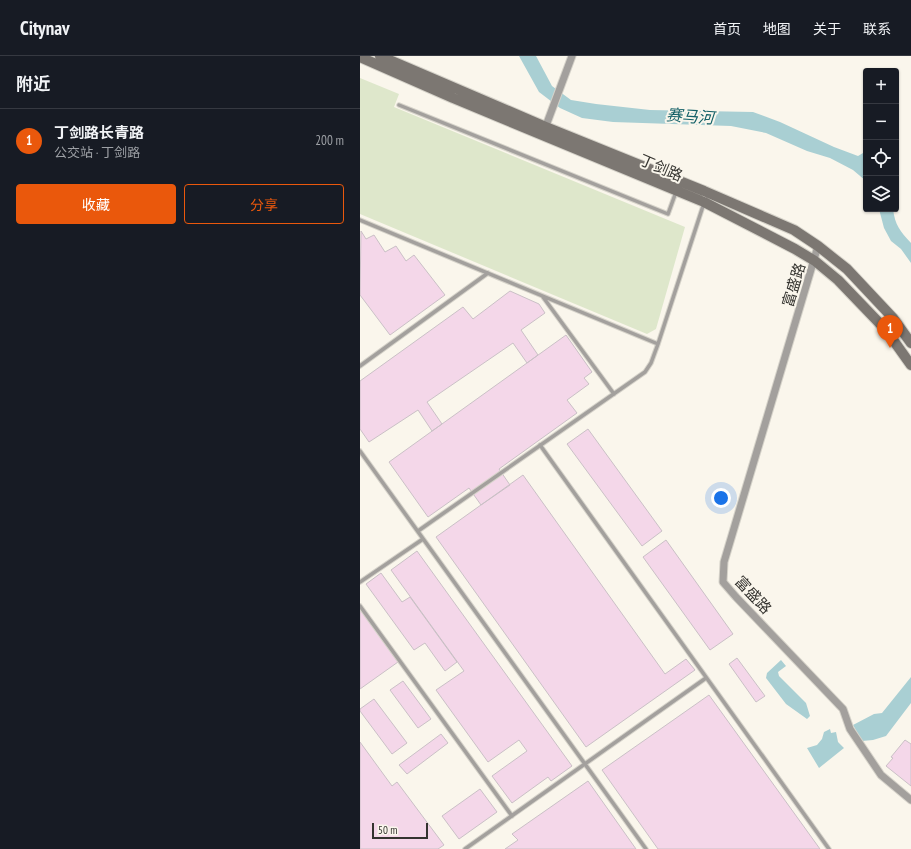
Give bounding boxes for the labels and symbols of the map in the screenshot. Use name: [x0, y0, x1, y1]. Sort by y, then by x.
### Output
water label: 赛马河: [665, 104, 718, 128]
street label: 丁剑路: [637, 150, 686, 185]
street label: 富盛路: [778, 261, 809, 309]
pin: 1: [877, 315, 903, 348]
your location: [711, 488, 731, 508]
street label: 富盛路: [731, 572, 776, 618]
scale bar: [372, 821, 428, 840]

